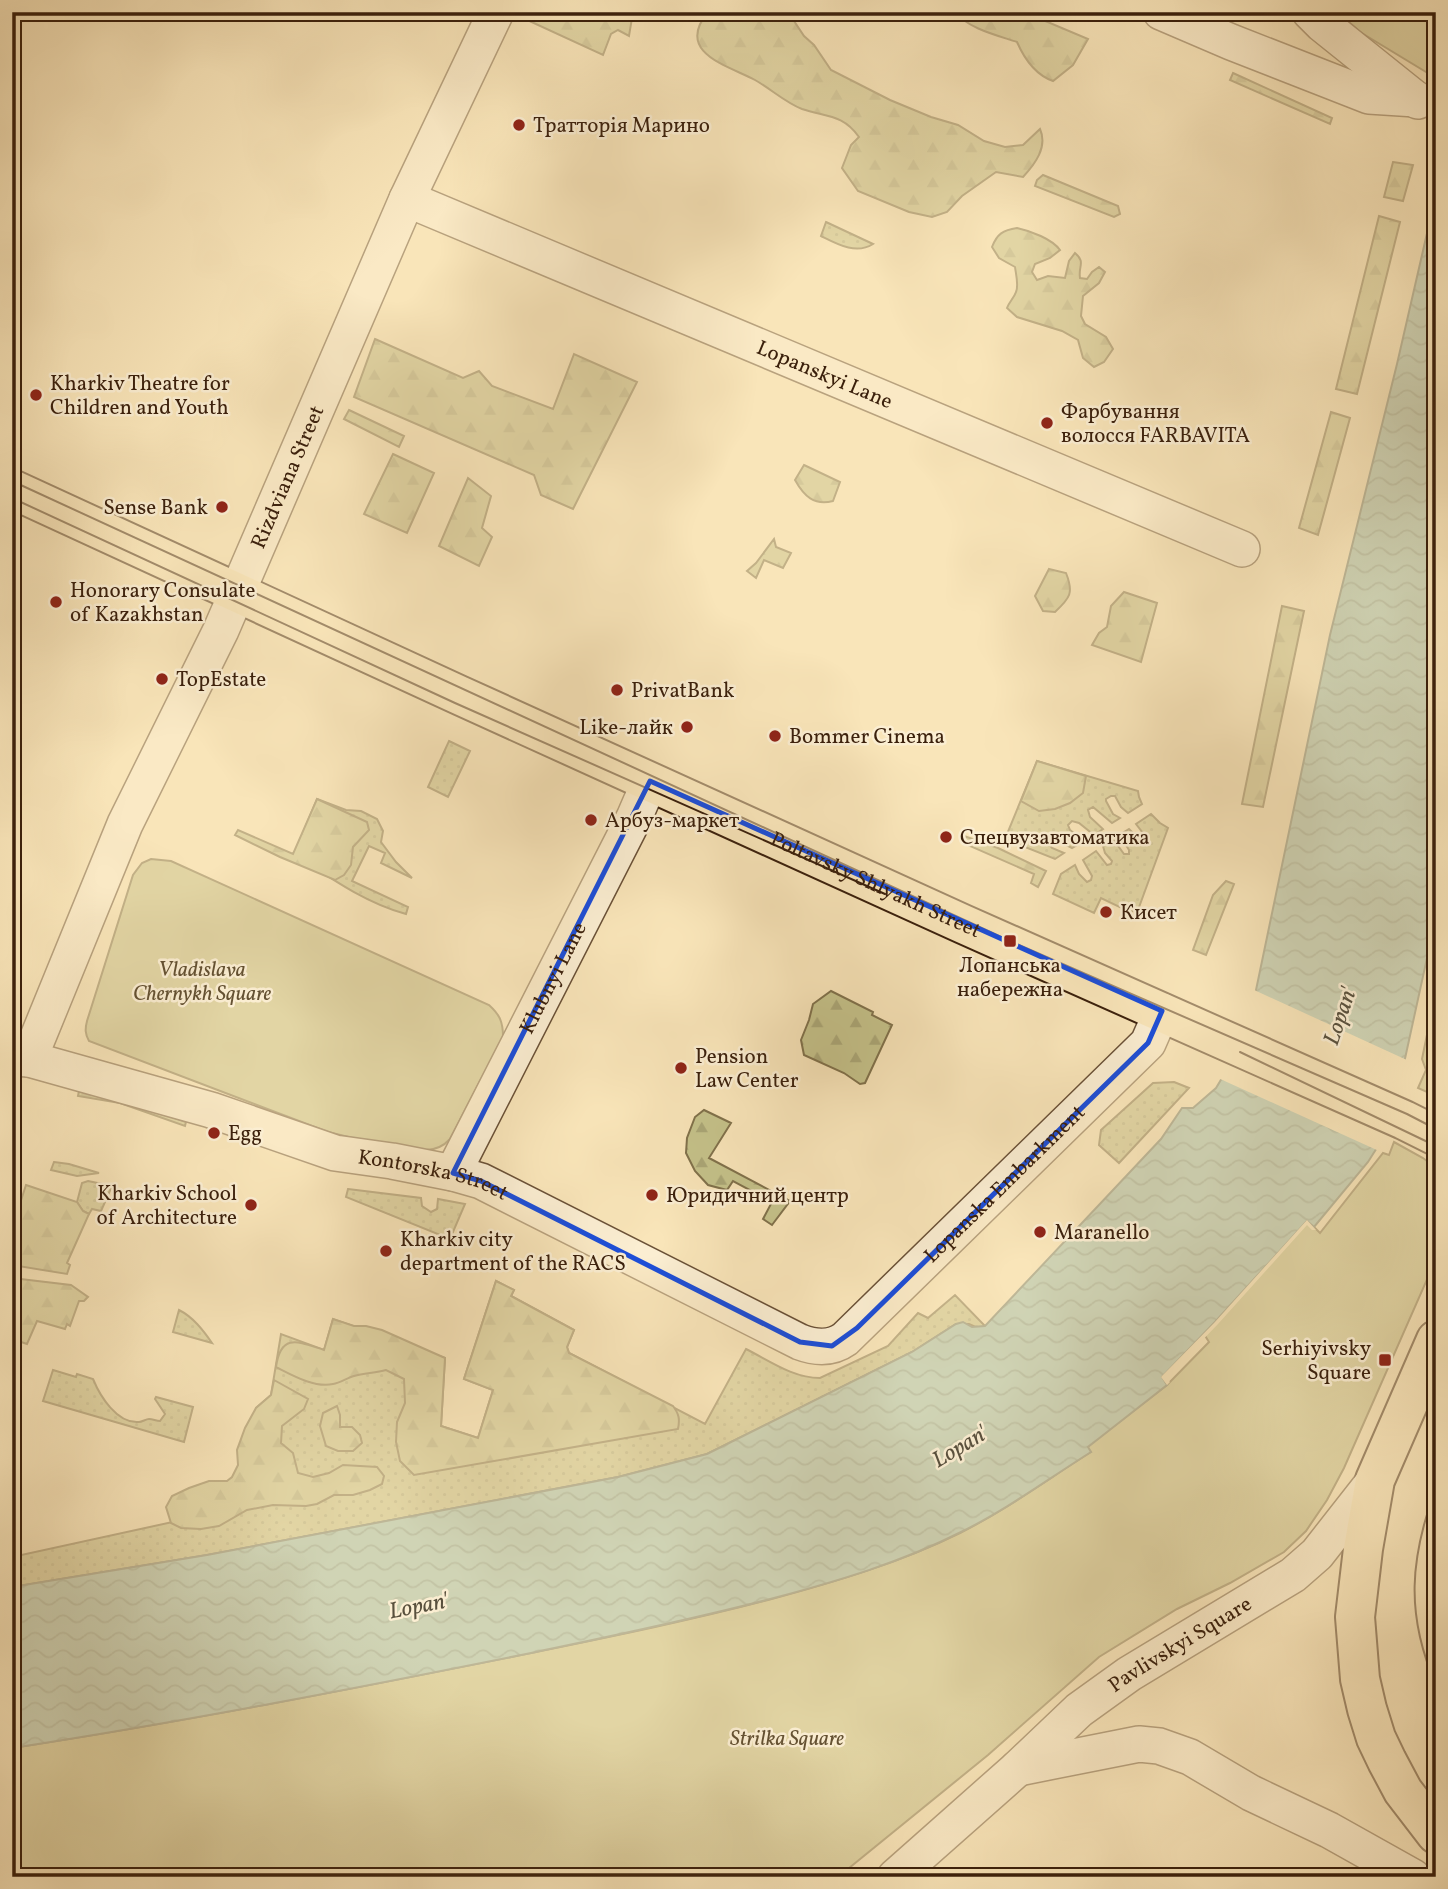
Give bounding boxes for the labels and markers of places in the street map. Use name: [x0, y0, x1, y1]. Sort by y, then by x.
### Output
place label: Тратторія Марино: [533, 112, 710, 141]
marker: Тратторія Марино: [511, 117, 527, 133]
place label: Kharkiv Theatre for Children and Youth: [50, 370, 230, 423]
marker: Kharkiv Theatre for Children and Youth: [28, 387, 44, 403]
place label: Фарбування волосся FARBAVITA: [1061, 398, 1250, 451]
marker: Фарбування волосся FARBAVITA: [1039, 415, 1055, 431]
place label: Sense Bank: [103, 494, 209, 523]
marker: Sense Bank: [214, 499, 230, 515]
place label: Honorary Consulate of Kazakhstan: [70, 577, 256, 630]
marker: Honorary Consulate of Kazakhstan: [48, 594, 64, 610]
place label: TopEstate: [176, 666, 266, 695]
marker: TopEstate: [154, 671, 170, 687]
place label: PrivatBank: [631, 677, 735, 706]
marker: PrivatBank: [609, 682, 625, 698]
place label: Like-лайк: [579, 714, 673, 743]
marker: Like-лайк: [679, 719, 695, 735]
place label: Bommer Cinema: [789, 723, 945, 752]
marker: Bommer Cinema: [767, 728, 783, 744]
place label: Арбуз-маркет: [605, 807, 740, 836]
marker: Арбуз-маркет: [583, 812, 599, 828]
place label: Спецвузавтоматика: [960, 824, 1150, 853]
marker: Спецвузавтоматика: [938, 829, 954, 845]
place label: Кисет: [1120, 899, 1177, 928]
marker: Кисет: [1098, 904, 1114, 920]
marker: Лопанська набережна: [1002, 933, 1018, 949]
place label: Лопанська набережна: [957, 952, 1063, 1005]
place label: Pension Law Center: [695, 1043, 799, 1096]
marker: Pension Law Center: [673, 1060, 689, 1076]
place label: Egg: [228, 1120, 262, 1149]
marker: Egg: [206, 1125, 222, 1141]
place label: Kharkiv School of Architecture: [97, 1180, 237, 1233]
place label: Юридичний центр: [666, 1182, 849, 1211]
marker: Юридичний центр: [644, 1187, 660, 1203]
marker: Kharkiv School of Architecture: [243, 1197, 259, 1213]
place label: Maranello: [1054, 1219, 1150, 1248]
marker: Maranello: [1032, 1224, 1048, 1240]
place label: Kharkiv city department of the RACS: [400, 1226, 626, 1279]
marker: Kharkiv city department of the RACS: [378, 1243, 394, 1259]
place label: Serhiyivsky Square: [1261, 1335, 1372, 1388]
marker: Serhiyivsky Square: [1377, 1352, 1393, 1368]

